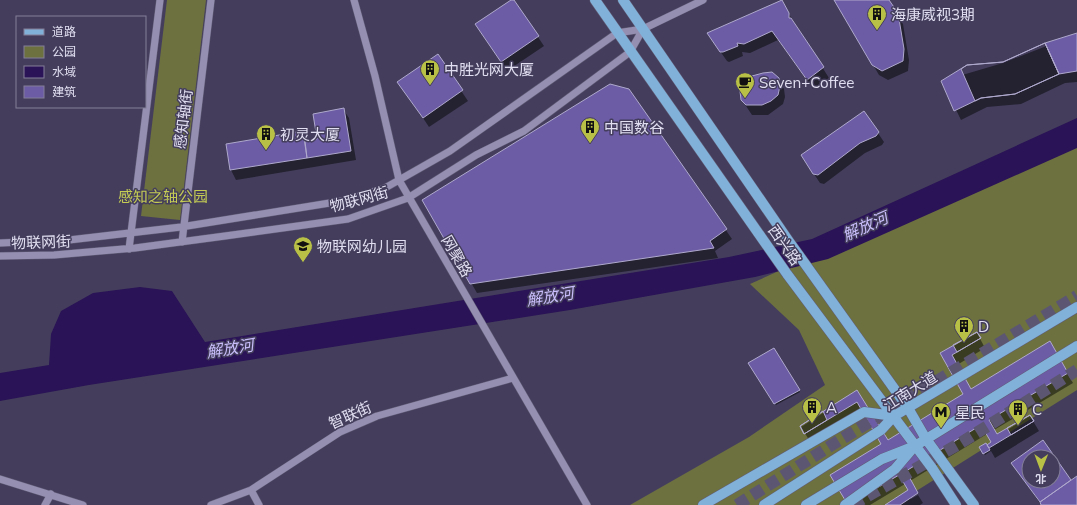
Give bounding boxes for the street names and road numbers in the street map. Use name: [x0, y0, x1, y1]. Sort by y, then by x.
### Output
street label: 感知轴街: [170, 88, 196, 150]
street label: 物联网街: [328, 182, 390, 216]
street label: 西兴路: [764, 221, 806, 269]
street label: 物联网街: [11, 231, 71, 253]
street label: 网聚路: [438, 232, 476, 280]
street label: 江南大道: [880, 367, 940, 415]
street label: 智联街: [326, 397, 374, 433]

